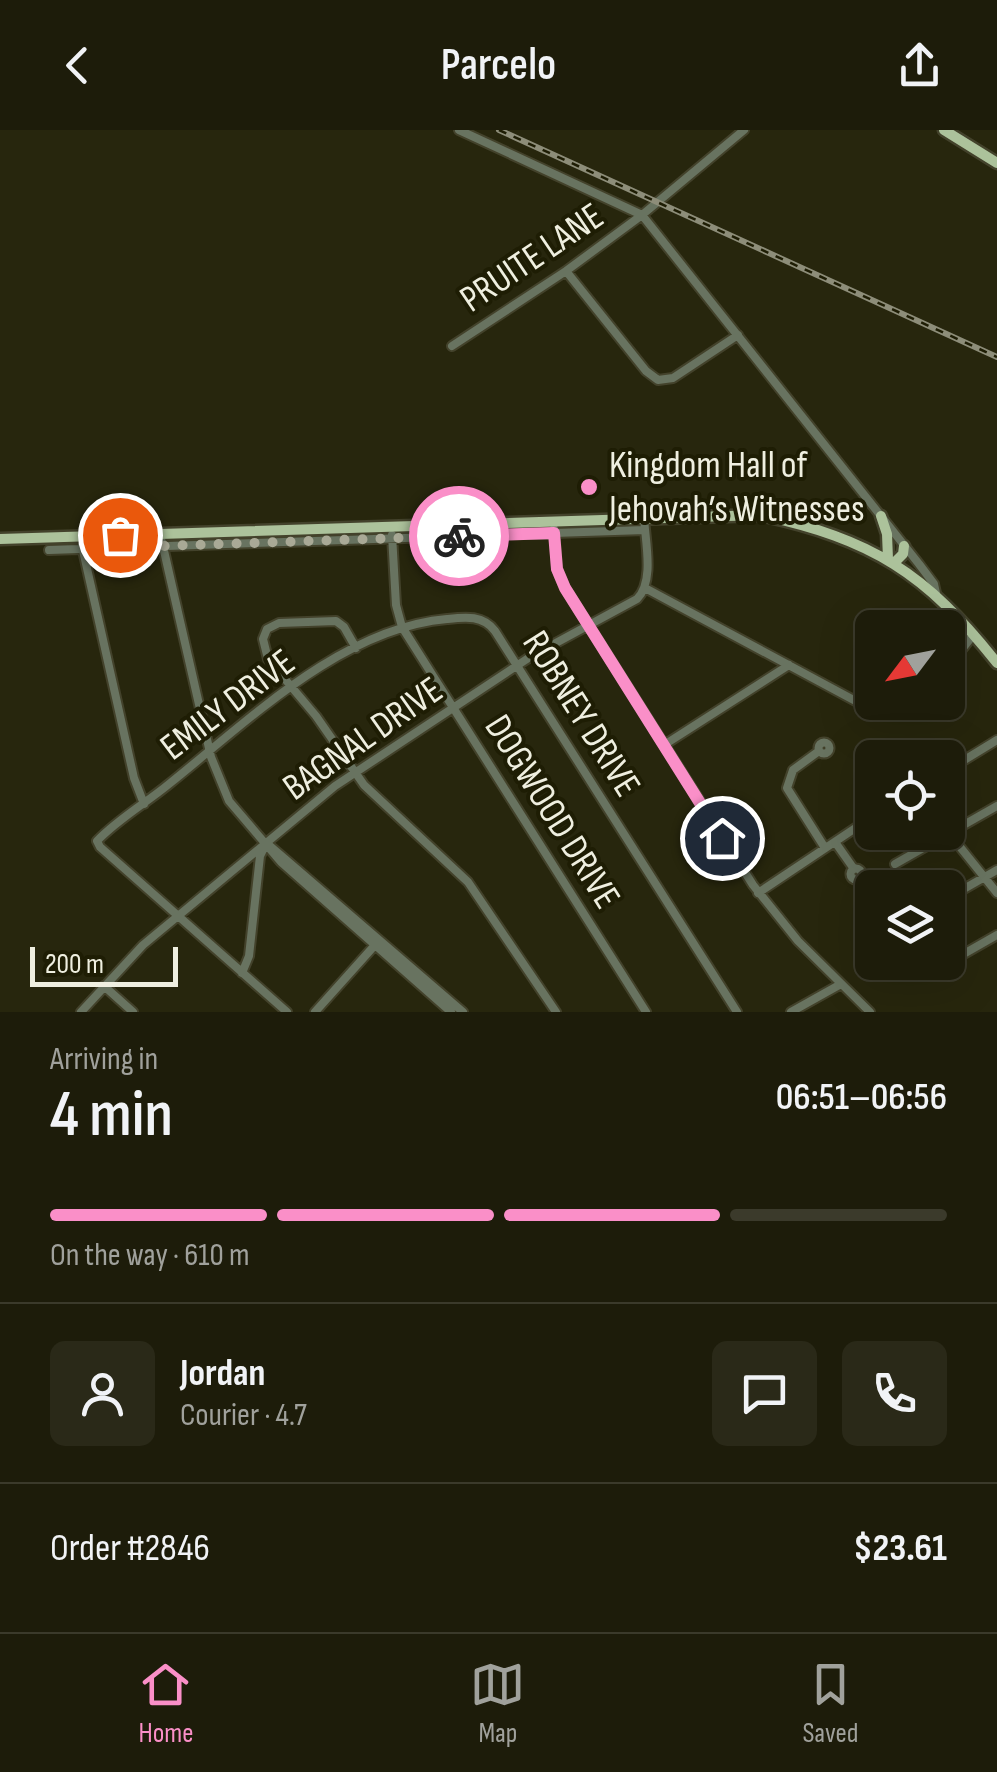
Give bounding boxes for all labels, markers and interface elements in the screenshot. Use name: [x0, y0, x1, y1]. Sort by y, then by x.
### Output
icon: back: [50, 38, 105, 93]
text: Parcelo: [441, 38, 556, 93]
icon: share: [892, 38, 947, 93]
street label: PRUITE LANE: [452, 194, 612, 322]
place label: Kingdom Hall of Jehovah’s Witnesses: [608, 443, 865, 532]
marker: Kingdom Hall of Jehovah’s Witnesses: [578, 476, 600, 498]
courier: [409, 486, 509, 586]
pin: [78, 493, 163, 578]
icon: bag: [93, 508, 148, 563]
icon: bike: [432, 509, 487, 564]
north arrow: [855, 610, 965, 720]
map controls: [855, 610, 965, 980]
street label: ROBNEY DRIVE: [512, 623, 650, 805]
street label: EMILY DRIVE: [152, 640, 304, 770]
street label: BAGNAL DRIVE: [275, 668, 451, 810]
street label: DOGWOOD DRIVE: [475, 707, 629, 917]
button: locate: [855, 740, 965, 850]
pin: [680, 796, 765, 881]
icon: home: [695, 811, 750, 866]
button: layers: [855, 870, 965, 980]
scale bar: [30, 942, 178, 986]
text: 200 m: [45, 948, 104, 981]
text: Arriving in: [50, 1040, 158, 1079]
text: 06:51–06:56: [776, 1075, 947, 1120]
text: 4 min: [50, 1077, 173, 1155]
text: On the way · 610 m: [50, 1236, 249, 1275]
button: person: [50, 1341, 155, 1446]
button: chat: [712, 1341, 817, 1446]
button: phone: [842, 1341, 947, 1446]
text: Jordan: [180, 1351, 265, 1396]
text: Courier · 4.7: [180, 1396, 307, 1435]
text: Order #2846: [50, 1526, 210, 1571]
text: $23.61: [853, 1526, 947, 1571]
tab: Home: [138, 1657, 194, 1750]
tab: Map: [470, 1657, 525, 1750]
tab: Saved: [802, 1657, 859, 1750]

